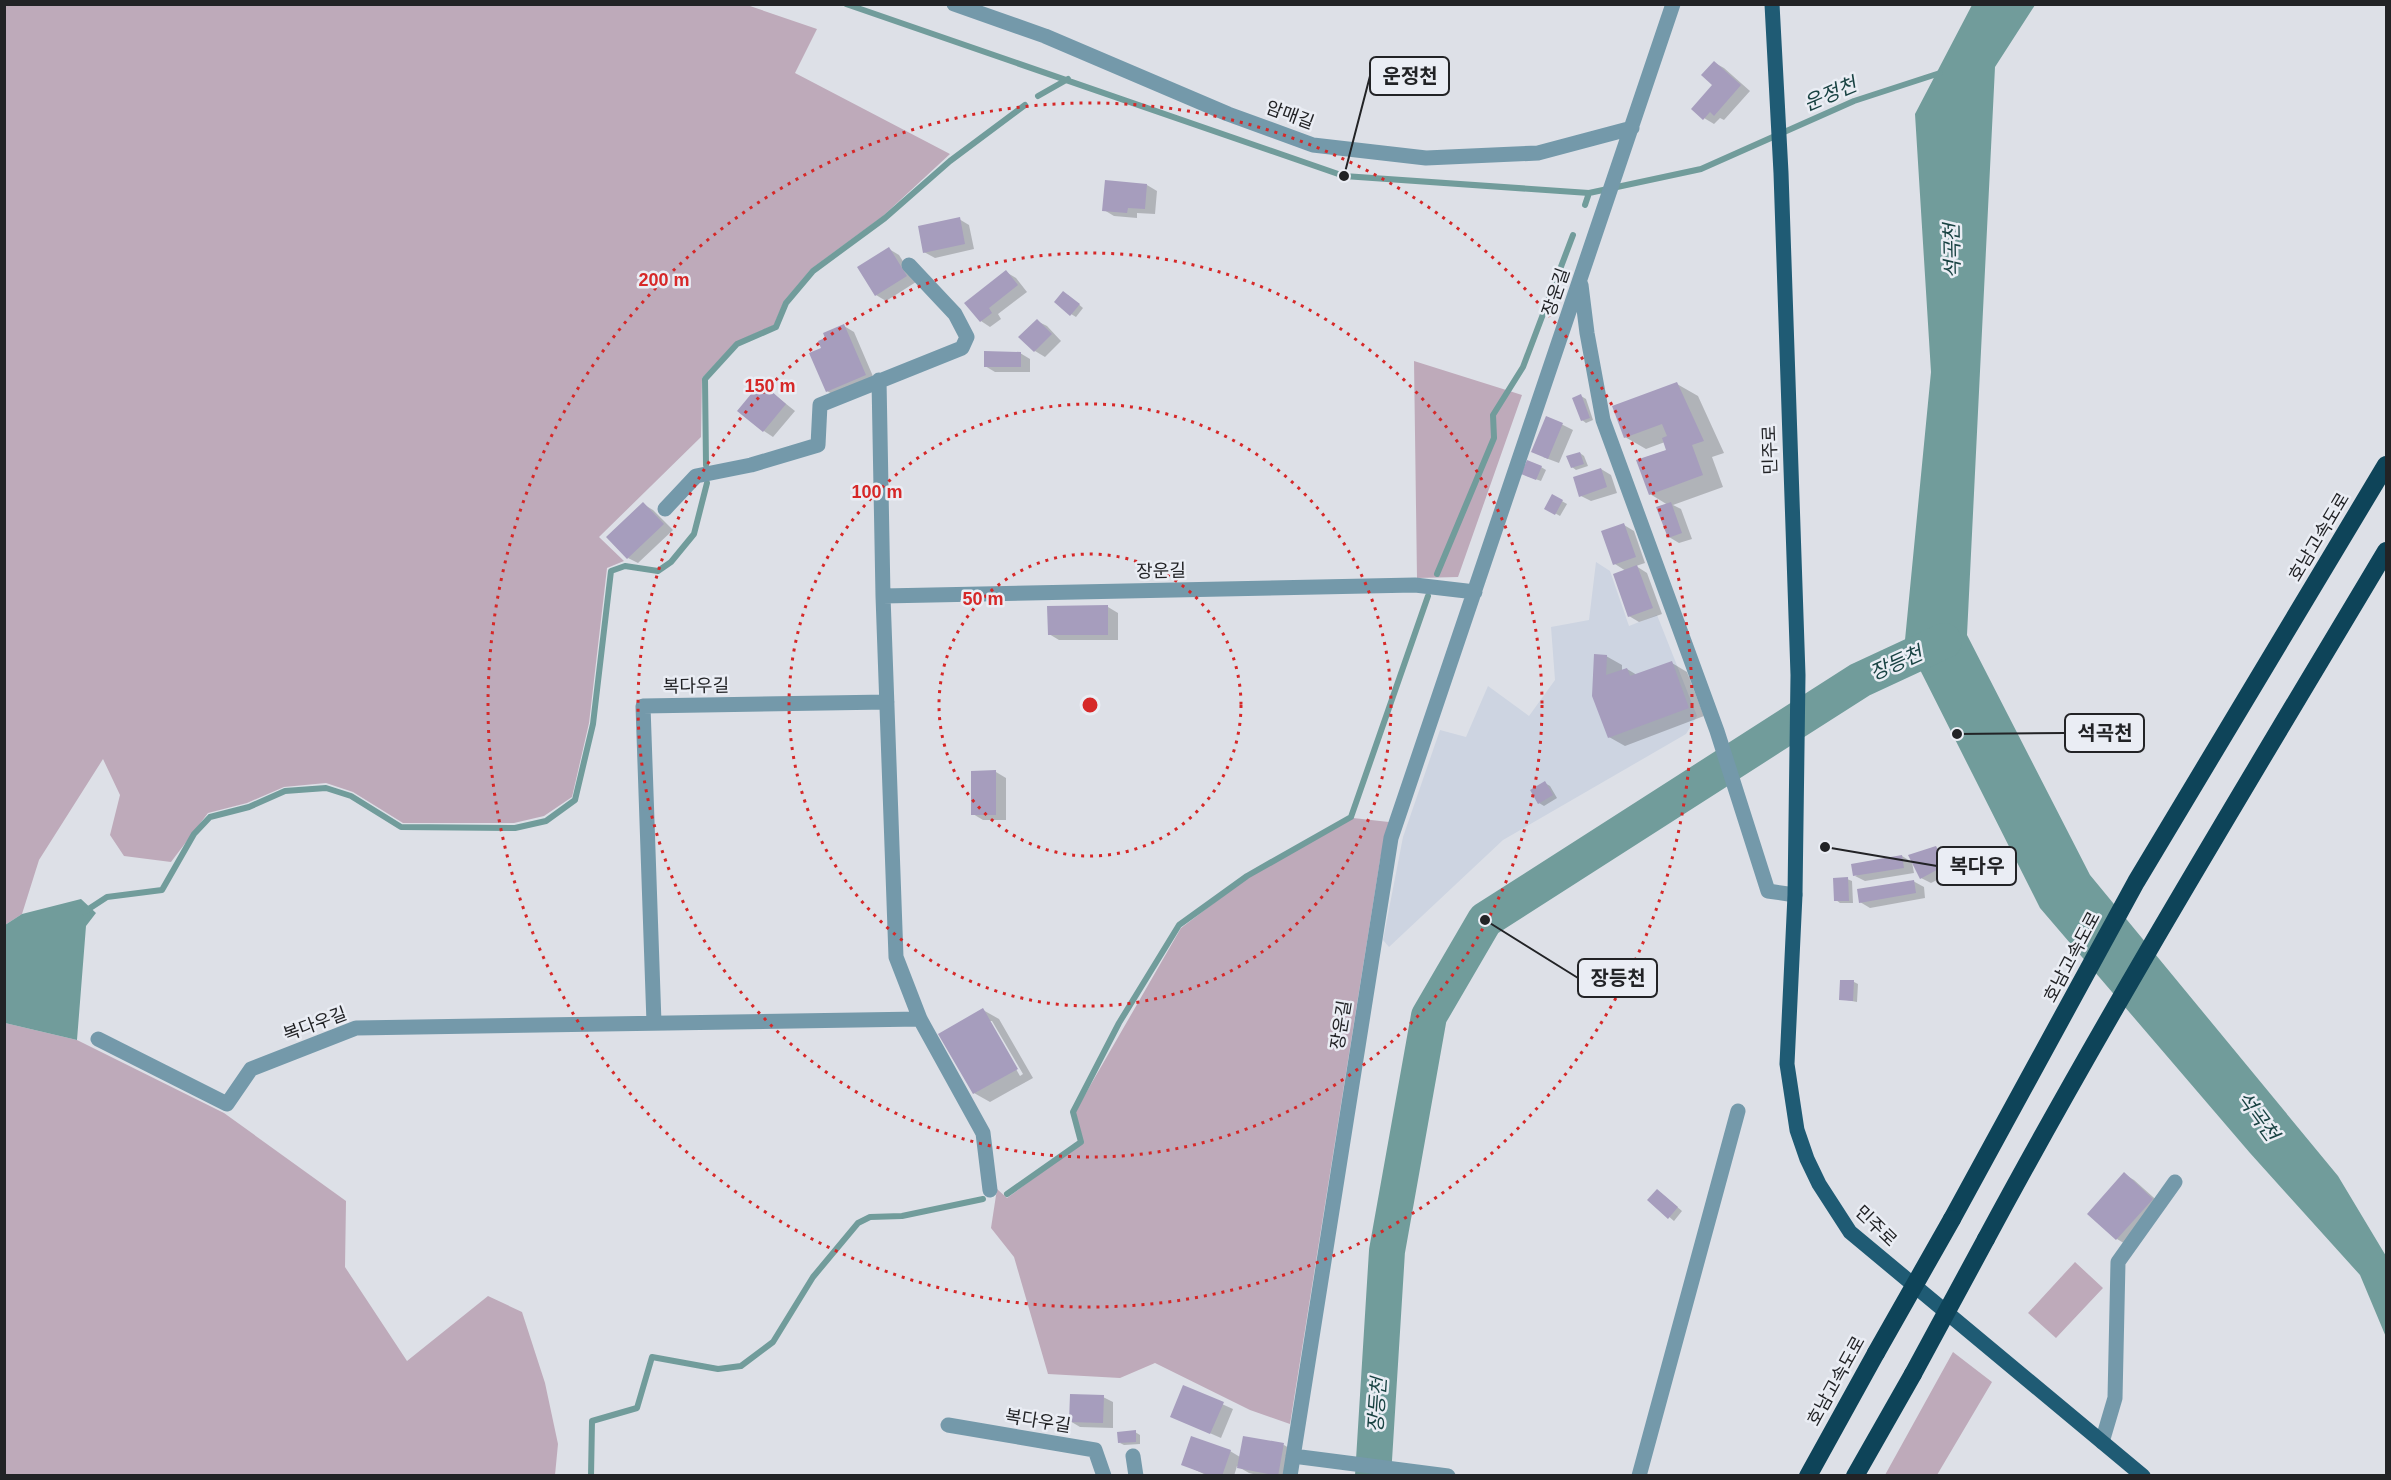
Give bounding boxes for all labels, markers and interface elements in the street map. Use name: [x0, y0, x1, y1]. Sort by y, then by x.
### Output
callout: 운정천: [1370, 57, 1449, 95]
text: 운정천: [1382, 65, 1438, 87]
water label: 운정천: [1800, 72, 1862, 115]
street label: 암매길: [1263, 97, 1317, 133]
water label: 석곡천: [1940, 221, 1963, 279]
street label: 장운길: [1538, 265, 1574, 319]
text: 200 m: [638, 270, 690, 290]
text: 150 m: [744, 376, 796, 396]
street label: 민주로: [1759, 425, 1781, 475]
text: 100 m: [851, 482, 903, 502]
street label: 호남고속도로: [2285, 489, 2353, 585]
street label: 장운길: [1136, 561, 1186, 581]
text: 50 m: [962, 589, 1004, 609]
water label: 장등천: [1866, 641, 1928, 684]
street label: 복다우길: [663, 675, 729, 697]
centre of rings: [1080, 695, 1100, 715]
callout: 석곡천: [2065, 714, 2144, 752]
text: 석곡천: [2077, 722, 2133, 744]
callout: 복다우: [1937, 847, 2016, 885]
text: 복다우: [1949, 855, 2005, 877]
street label: 호남고속도로: [2040, 908, 2104, 1006]
callout: 장등천: [1578, 959, 1657, 997]
text: 장등천: [1590, 967, 1646, 989]
street label: 장운길: [1327, 999, 1355, 1051]
street label: 복다우길: [280, 1003, 350, 1045]
water label: 석곡천: [2233, 1087, 2285, 1147]
street label: 민주로: [1851, 1202, 1901, 1250]
street label: 호남고속도로: [1803, 1333, 1869, 1429]
water label: 장등천: [1364, 1374, 1390, 1433]
street label: 복다우길: [1004, 1406, 1072, 1436]

